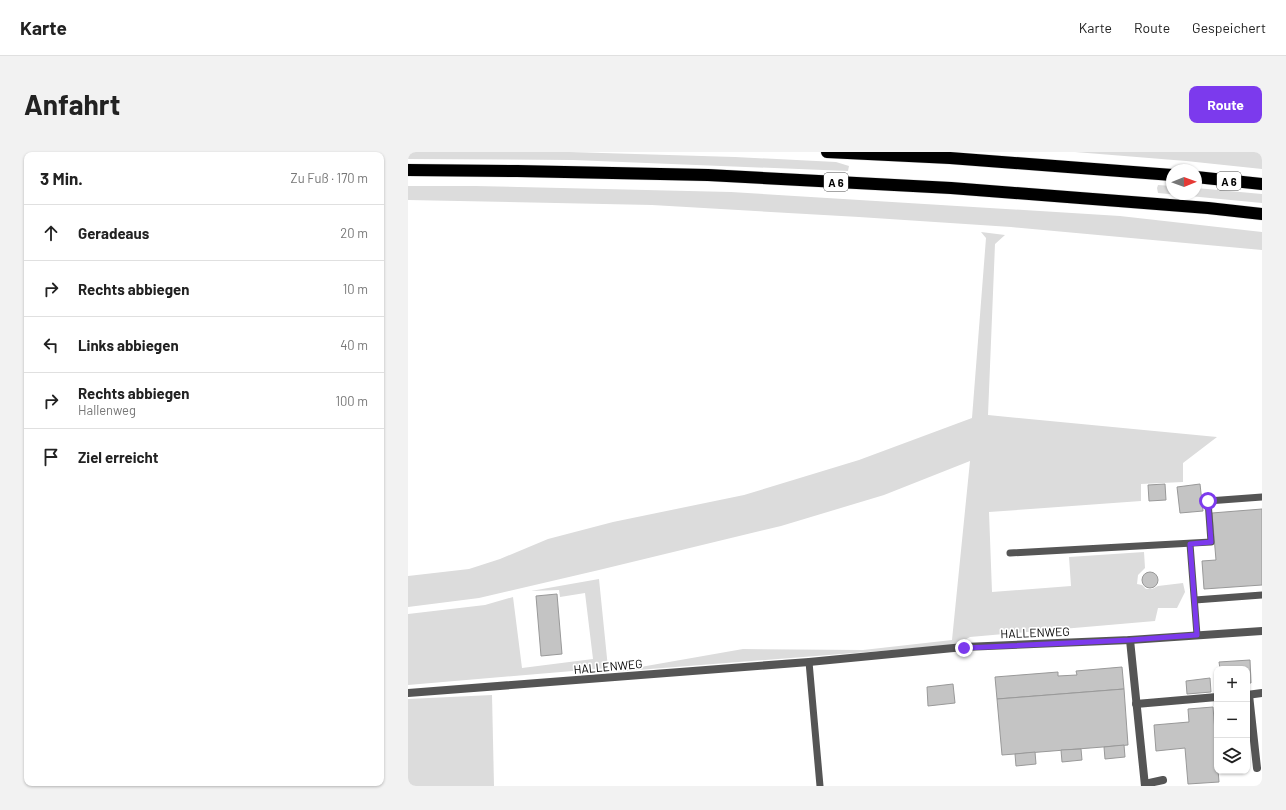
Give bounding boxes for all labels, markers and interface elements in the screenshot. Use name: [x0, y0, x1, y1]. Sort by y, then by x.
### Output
text: Karte: [20, 16, 67, 39]
text: Karte: [1079, 19, 1112, 36]
text: Route: [1134, 19, 1170, 36]
text: Gespeichert: [1192, 19, 1266, 36]
button: Route: [1189, 86, 1262, 123]
text: Anfahrt: [24, 87, 120, 121]
north arrow: [1166, 164, 1202, 200]
text: 3 Min.: [40, 168, 83, 188]
text: Zu Fuß · 170 m: [291, 170, 368, 186]
road number: A 6: [1217, 172, 1241, 190]
road number: A 6: [824, 173, 848, 191]
icon: ahead: [40, 222, 62, 244]
text: Geradeaus: [78, 224, 149, 242]
text: 20 m: [340, 225, 368, 241]
icon: right: [40, 278, 62, 300]
text: Rechts abbiegen: [78, 280, 189, 298]
text: 10 m: [343, 281, 368, 297]
icon: left: [40, 334, 62, 356]
text: Links abbiegen: [78, 336, 179, 354]
text: 40 m: [340, 337, 368, 353]
text: Rechts abbiegen: [78, 384, 189, 402]
icon: right: [40, 390, 62, 412]
text: 100 m: [335, 393, 368, 409]
text: Hallenweg: [78, 402, 136, 418]
icon: arrive: [40, 446, 62, 468]
text: Ziel erreicht: [78, 448, 159, 466]
route start: [1199, 492, 1217, 510]
street label: HALLENWEG: [1000, 624, 1070, 640]
route end: [955, 639, 973, 657]
street label: HALLENWEG: [573, 656, 643, 676]
map controls: [1214, 666, 1250, 774]
button: +: [1214, 666, 1250, 702]
button: −: [1214, 702, 1250, 738]
button: layers: [1214, 738, 1250, 774]

